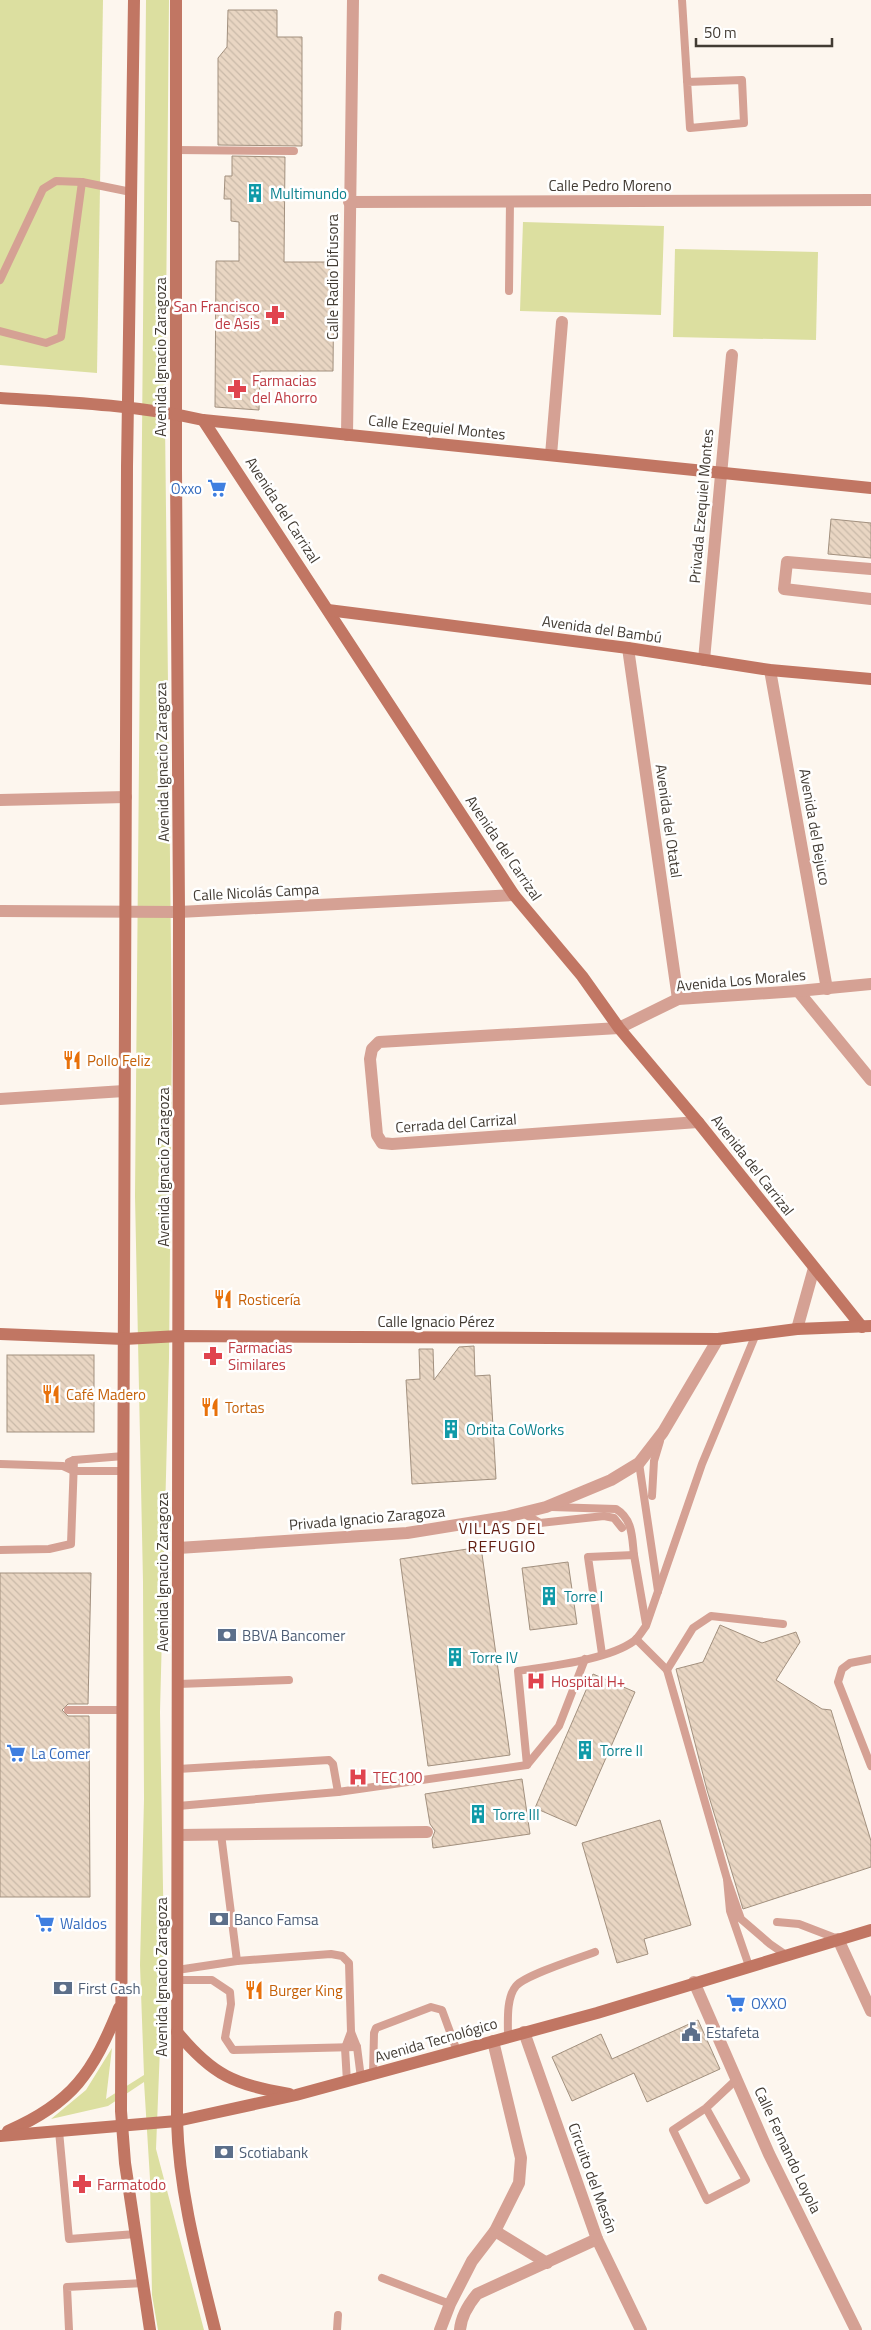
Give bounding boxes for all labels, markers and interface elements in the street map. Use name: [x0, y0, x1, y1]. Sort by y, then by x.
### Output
scale bar: [696, 15, 832, 47]
text: 50 m: [704, 21, 737, 44]
street label: Calle Pedro Moreno: [548, 174, 672, 197]
building icon: Multimundo: [244, 182, 266, 204]
place label: Multimundo: [270, 182, 347, 205]
street label: Calle Radio Difusora: [321, 213, 344, 340]
street label: Avenida Ignacio Zaragoza: [149, 277, 172, 437]
place label: San Francisco de Asis: [173, 295, 260, 335]
pharmacy icon: San Francisco de Asis: [264, 304, 286, 326]
place label: Farmacias del Ahorro: [252, 369, 317, 409]
pharmacy icon: Farmacias del Ahorro: [226, 378, 248, 400]
street label: Calle Ezequiel Montes: [367, 408, 507, 446]
street label: Privada Ezequiel Montes: [683, 428, 719, 584]
street label: Avenida del Carrizal: [240, 452, 326, 568]
place label: Oxxo: [171, 477, 202, 500]
supermarket icon: Oxxo: [206, 477, 228, 499]
street label: Avenida del Bambú: [541, 609, 663, 649]
street label: Avenida Ignacio Zaragoza: [149, 682, 175, 842]
street label: Avenida del Otatal: [650, 763, 688, 879]
street label: Avenida del Bejuco: [793, 767, 837, 887]
street label: Avenida del Carrizal: [460, 791, 548, 905]
street label: Calle Nicolás Campa: [192, 877, 320, 907]
street label: Avenida Los Morales: [675, 963, 807, 997]
restaurant icon: Pollo Feliz: [61, 1049, 83, 1071]
place label: Pollo Feliz: [87, 1049, 151, 1072]
street label: Avenida Ignacio Zaragoza: [152, 1087, 175, 1247]
street label: Cerrada del Carrizal: [395, 1107, 517, 1139]
street label: Avenida del Carrizal: [706, 1110, 800, 1220]
restaurant icon: Rosticería: [212, 1288, 234, 1310]
place label: Rosticería: [238, 1288, 301, 1311]
street label: Calle Ignacio Pérez: [377, 1310, 495, 1333]
place label: Farmacias Similares: [228, 1336, 292, 1376]
pharmacy icon: Farmacias Similares: [202, 1345, 224, 1367]
restaurant icon: Café Madero: [40, 1383, 62, 1405]
place label: Café Madero: [66, 1383, 146, 1406]
restaurant icon: Tortas: [199, 1396, 221, 1418]
place label: Tortas: [225, 1396, 264, 1419]
building icon: Orbita CoWorks: [440, 1418, 462, 1440]
place label: Orbita CoWorks: [466, 1418, 564, 1441]
street label: Avenida Ignacio Zaragoza: [151, 1492, 174, 1652]
street label: Privada Ignacio Zaragoza: [288, 1500, 447, 1536]
district label: VILLAS DEL REFUGIO: [458, 1516, 546, 1558]
building icon: Torre I: [538, 1585, 560, 1607]
place label: Torre I: [564, 1585, 603, 1608]
bank icon: BBVA Bancomer: [216, 1624, 238, 1646]
place label: BBVA Bancomer: [242, 1624, 345, 1647]
building icon: Torre IV: [444, 1646, 466, 1668]
place label: Torre IV: [470, 1646, 518, 1669]
hospital icon: Hospital H+: [525, 1670, 547, 1692]
place label: Hospital H+: [551, 1670, 625, 1693]
building icon: Torre II: [574, 1739, 596, 1761]
place label: Torre II: [600, 1739, 643, 1762]
supermarket icon: La Comer: [5, 1742, 27, 1764]
place label: La Comer: [31, 1742, 90, 1765]
hospital icon: TEC100: [347, 1766, 369, 1788]
place label: TEC100: [373, 1766, 422, 1789]
building icon: Torre III: [467, 1803, 489, 1825]
place label: Torre III: [493, 1803, 540, 1826]
street label: Avenida Ignacio Zaragoza: [150, 1897, 173, 2057]
bank icon: Banco Famsa: [208, 1908, 230, 1930]
place label: Banco Famsa: [234, 1908, 319, 1931]
supermarket icon: Waldos: [34, 1912, 56, 1934]
place label: Waldos: [60, 1912, 107, 1935]
bank icon: First Cash: [52, 1977, 74, 1999]
place label: First Cash: [78, 1977, 141, 2000]
restaurant icon: Burger King: [243, 1979, 265, 2001]
place label: Burger King: [269, 1979, 343, 2002]
supermarket icon: OXXO: [725, 1992, 747, 2014]
place label: OXXO: [751, 1992, 787, 2015]
street label: Avenida Tecnológico: [372, 2011, 500, 2069]
public building icon: Estafeta: [680, 2021, 702, 2043]
place label: Estafeta: [706, 2021, 760, 2044]
street label: Calle Fernando Loyola: [749, 2083, 828, 2218]
street label: Circuito del Mesón: [562, 2120, 624, 2236]
bank icon: Scotiabank: [213, 2141, 235, 2163]
place label: Scotiabank: [239, 2141, 308, 2164]
pharmacy icon: Farmatodo: [71, 2173, 93, 2195]
place label: Farmatodo: [97, 2173, 166, 2196]

